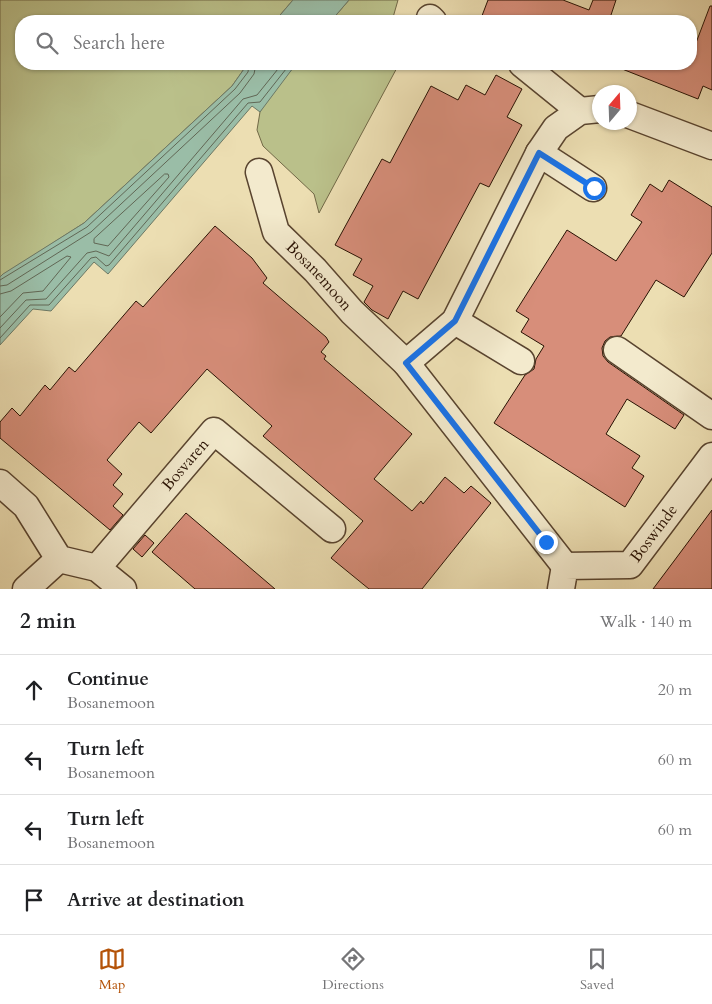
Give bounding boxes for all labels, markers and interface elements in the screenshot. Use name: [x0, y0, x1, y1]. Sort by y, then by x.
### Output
search box: [15, 15, 697, 70]
icon: search: [33, 29, 61, 57]
text: Search here: [73, 30, 165, 56]
north arrow: [592, 85, 637, 130]
route start: [583, 177, 606, 200]
street label: Bosanemoon: [281, 236, 357, 316]
street label: Bosvaren: [157, 434, 214, 495]
street label: Boswinde: [625, 500, 683, 567]
route end: [535, 531, 558, 554]
text: 2 min: [20, 607, 76, 636]
text: Walk · 140 m: [600, 611, 692, 633]
text: Continue: [67, 666, 149, 692]
icon: ahead: [20, 676, 48, 704]
text: 20 m: [658, 679, 692, 701]
text: Bosanemoon: [67, 692, 155, 714]
text: Turn left: [67, 736, 144, 762]
icon: left: [20, 746, 48, 774]
text: 60 m: [658, 749, 692, 771]
text: Bosanemoon: [67, 762, 155, 784]
text: Turn left: [67, 806, 144, 832]
icon: left: [20, 816, 48, 844]
text: 60 m: [658, 819, 692, 841]
text: Bosanemoon: [67, 832, 155, 854]
icon: arrive: [20, 886, 48, 914]
text: Arrive at destination: [67, 887, 244, 913]
tab: Map: [98, 945, 126, 994]
tab: Directions: [322, 945, 384, 994]
tab: Saved: [580, 945, 614, 994]

